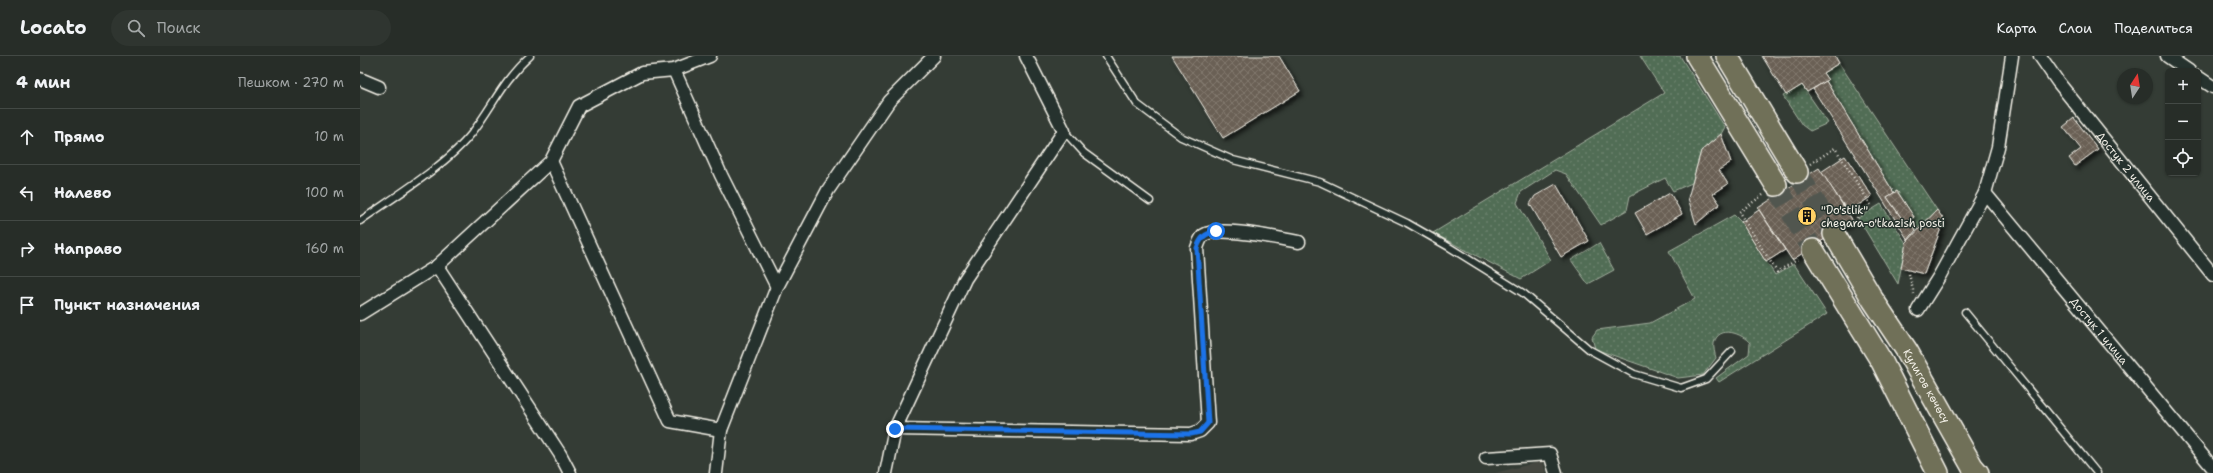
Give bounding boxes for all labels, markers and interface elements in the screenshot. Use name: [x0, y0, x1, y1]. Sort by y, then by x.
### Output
search box: [111, 10, 391, 46]
text: Locato: [20, 15, 87, 40]
icon: search: [125, 17, 147, 39]
text: Поиск: [157, 18, 200, 38]
text: Карта: [1996, 19, 2037, 37]
text: Слои: [2059, 19, 2092, 37]
text: Поделиться: [2114, 19, 2193, 37]
north arrow: [2117, 68, 2153, 104]
map controls: [2165, 68, 2201, 176]
button: +: [2165, 68, 2201, 104]
text: 4 мин: [16, 71, 71, 93]
text: Пешком · 270 m: [238, 74, 344, 91]
button: −: [2165, 104, 2201, 140]
icon: ahead: [16, 126, 38, 148]
text: Прямо: [54, 127, 104, 147]
text: 10 m: [314, 128, 344, 145]
street label: Достук 2 улица: [2093, 128, 2159, 205]
button: locate: [2165, 140, 2201, 176]
icon: left: [16, 182, 38, 204]
text: Налево: [54, 183, 112, 203]
text: 100 m: [305, 184, 344, 201]
place label: "Do'stlik" chegara-o'tkazish posti: [1821, 203, 1945, 231]
building icon: "Do'stlik" chegara-o'tkazish posti: [1796, 205, 1818, 227]
route start: [1207, 222, 1225, 240]
icon: right: [16, 238, 38, 260]
text: Направо: [54, 239, 122, 259]
text: 160 m: [306, 240, 344, 257]
icon: arrive: [16, 294, 38, 316]
street label: Достук 1 улица: [2067, 294, 2132, 368]
text: Пункт назначения: [54, 295, 200, 315]
street label: Кулигов көчөсү: [1900, 346, 1954, 426]
route end: [886, 420, 904, 438]

